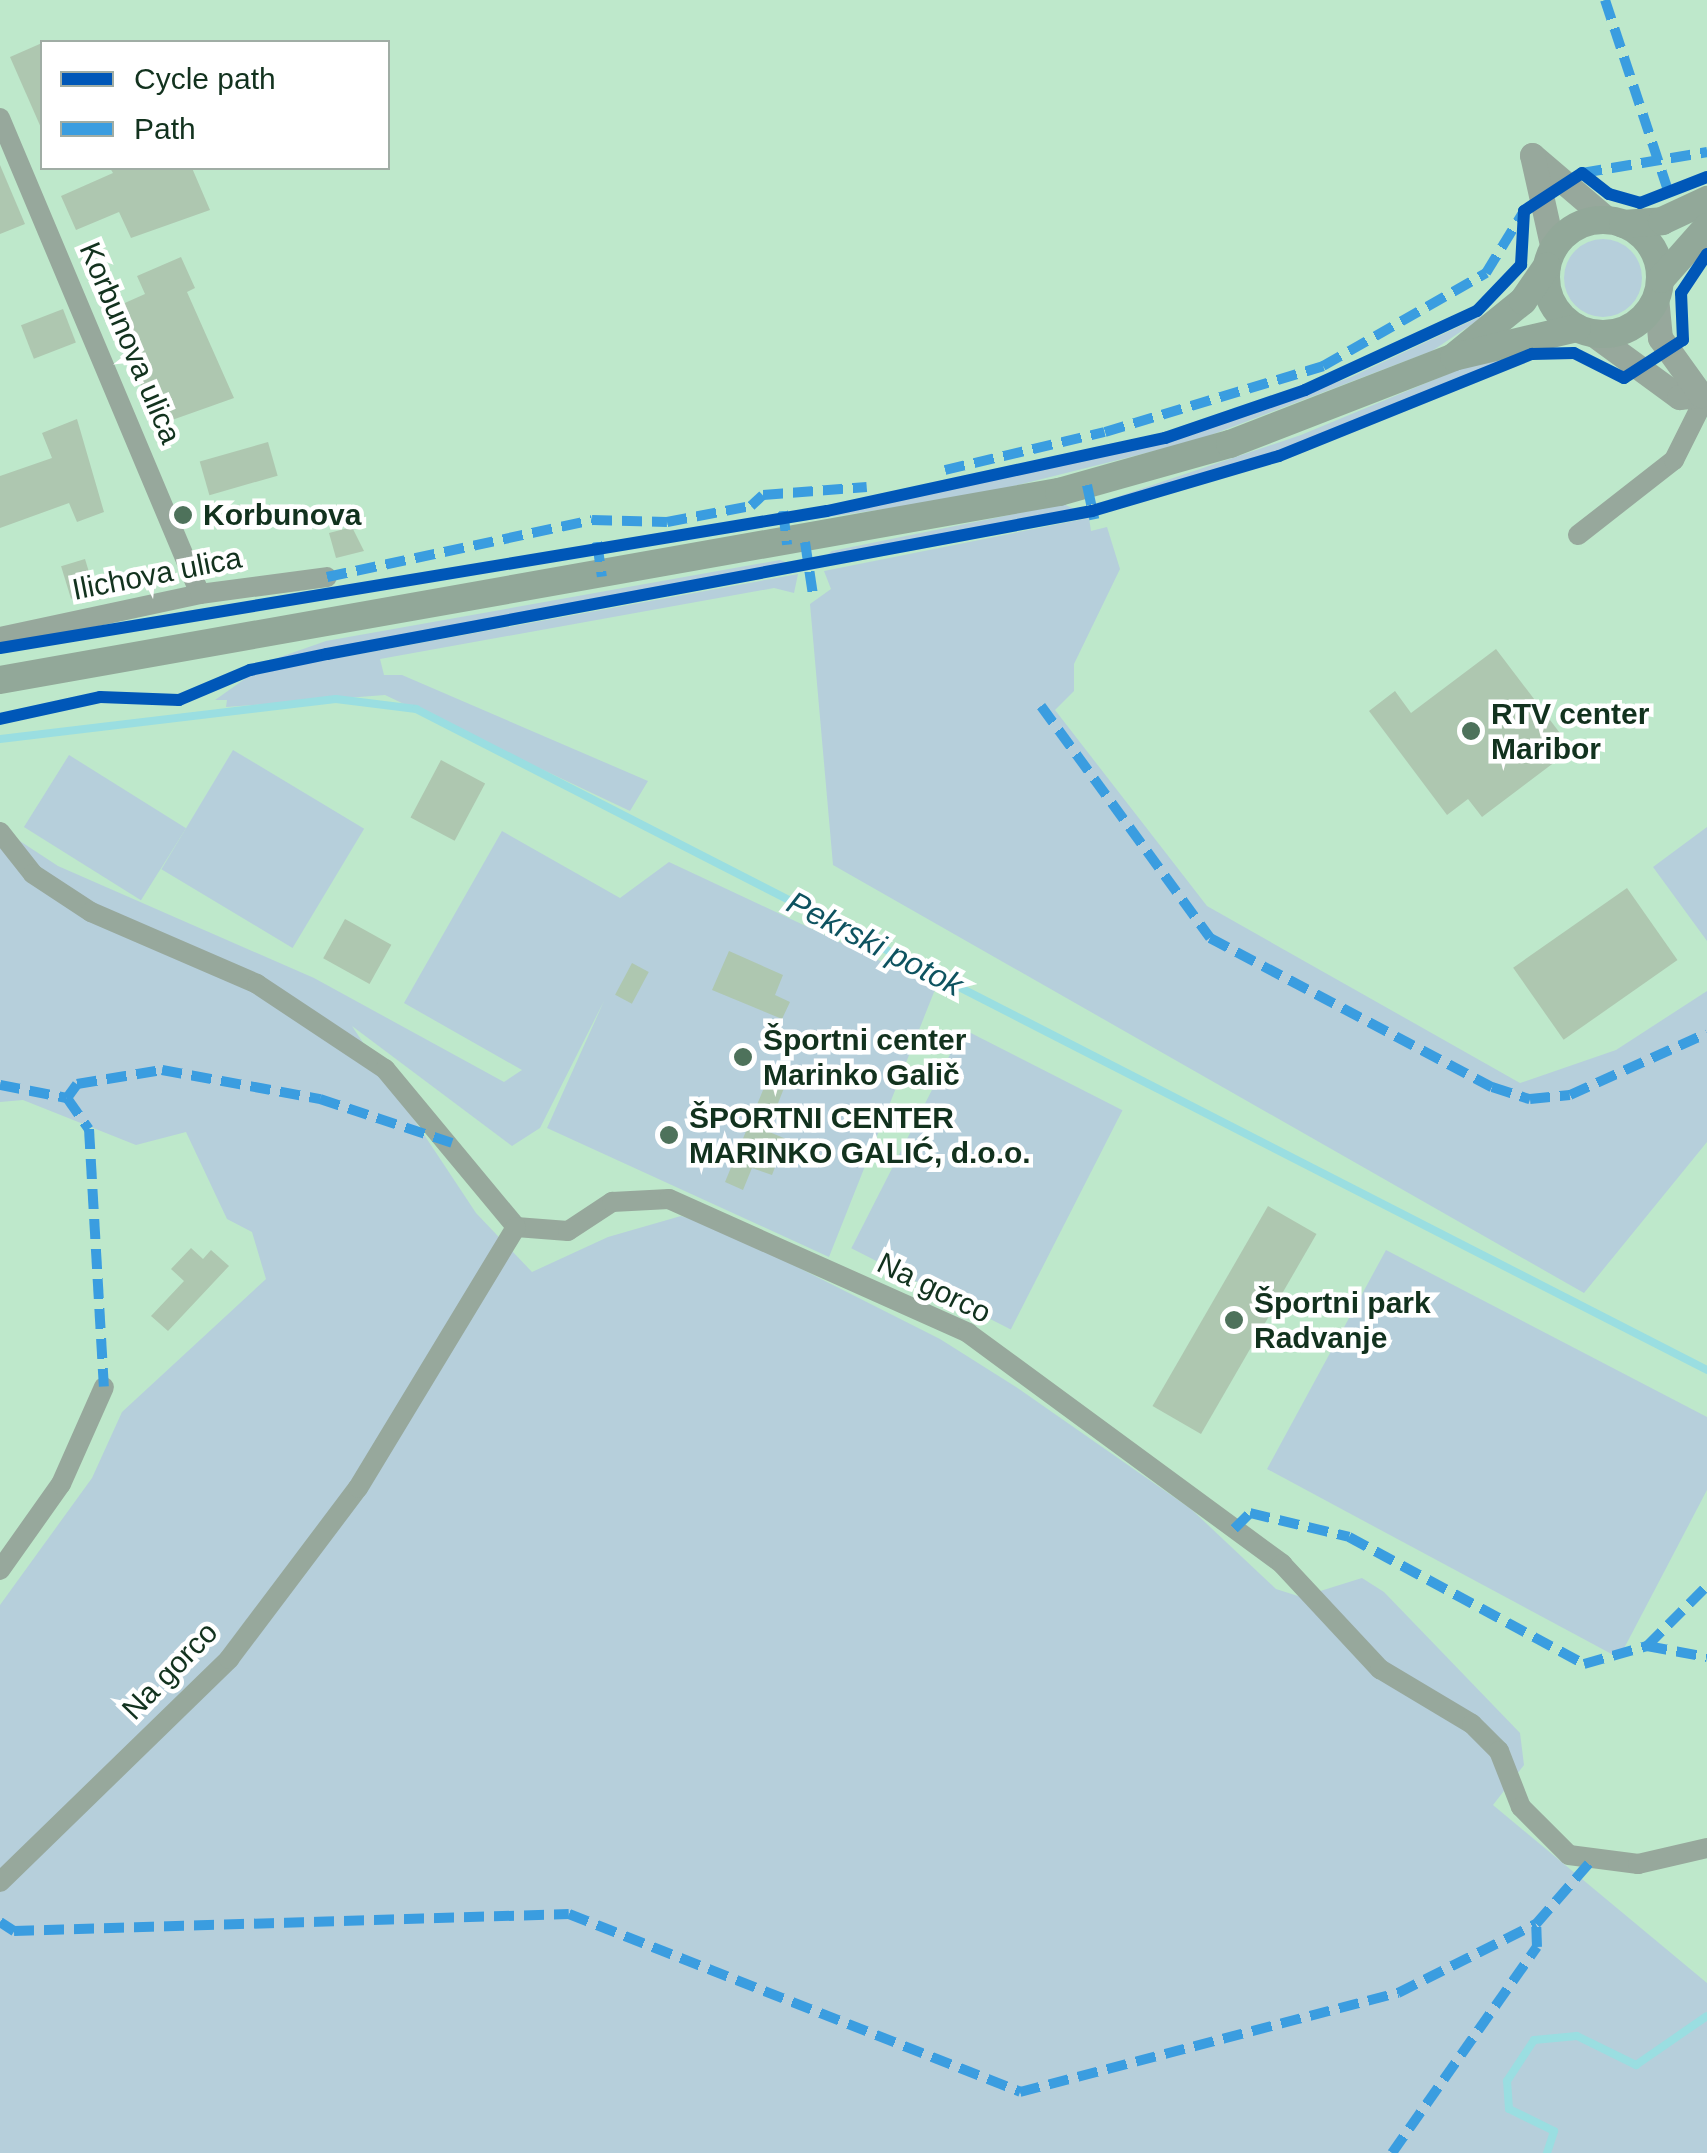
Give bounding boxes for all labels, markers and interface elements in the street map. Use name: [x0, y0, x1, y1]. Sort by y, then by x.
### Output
legend: [40, 40, 390, 170]
text: Cycle path: [134, 62, 276, 95]
text: Path: [134, 112, 196, 145]
street label: Korbunova ulica: [71, 237, 189, 449]
place label: Korbunova: [203, 497, 361, 533]
marker: Korbunova: [172, 504, 194, 526]
street label: Ilichova ulica: [69, 540, 245, 608]
place label: RTV center Maribor: [1491, 696, 1649, 766]
marker: RTV center Maribor: [1460, 720, 1482, 742]
water label: Pekrski potok: [781, 883, 969, 1005]
place label: Športni center Marinko Galič: [763, 1022, 966, 1092]
marker: Športni center Marinko Galič: [732, 1046, 754, 1068]
place label: ŠPORTNI CENTER MARINKO GALIĆ, d.o.o.: [689, 1100, 1031, 1170]
marker: ŠPORTNI CENTER MARINKO GALIĆ, d.o.o.: [658, 1124, 680, 1146]
street label: Na gorco: [871, 1245, 997, 1331]
place label: Športni park Radvanje: [1254, 1285, 1431, 1356]
marker: Športni park Radvanje: [1223, 1309, 1245, 1331]
street label: Na gorco: [115, 1615, 225, 1727]

